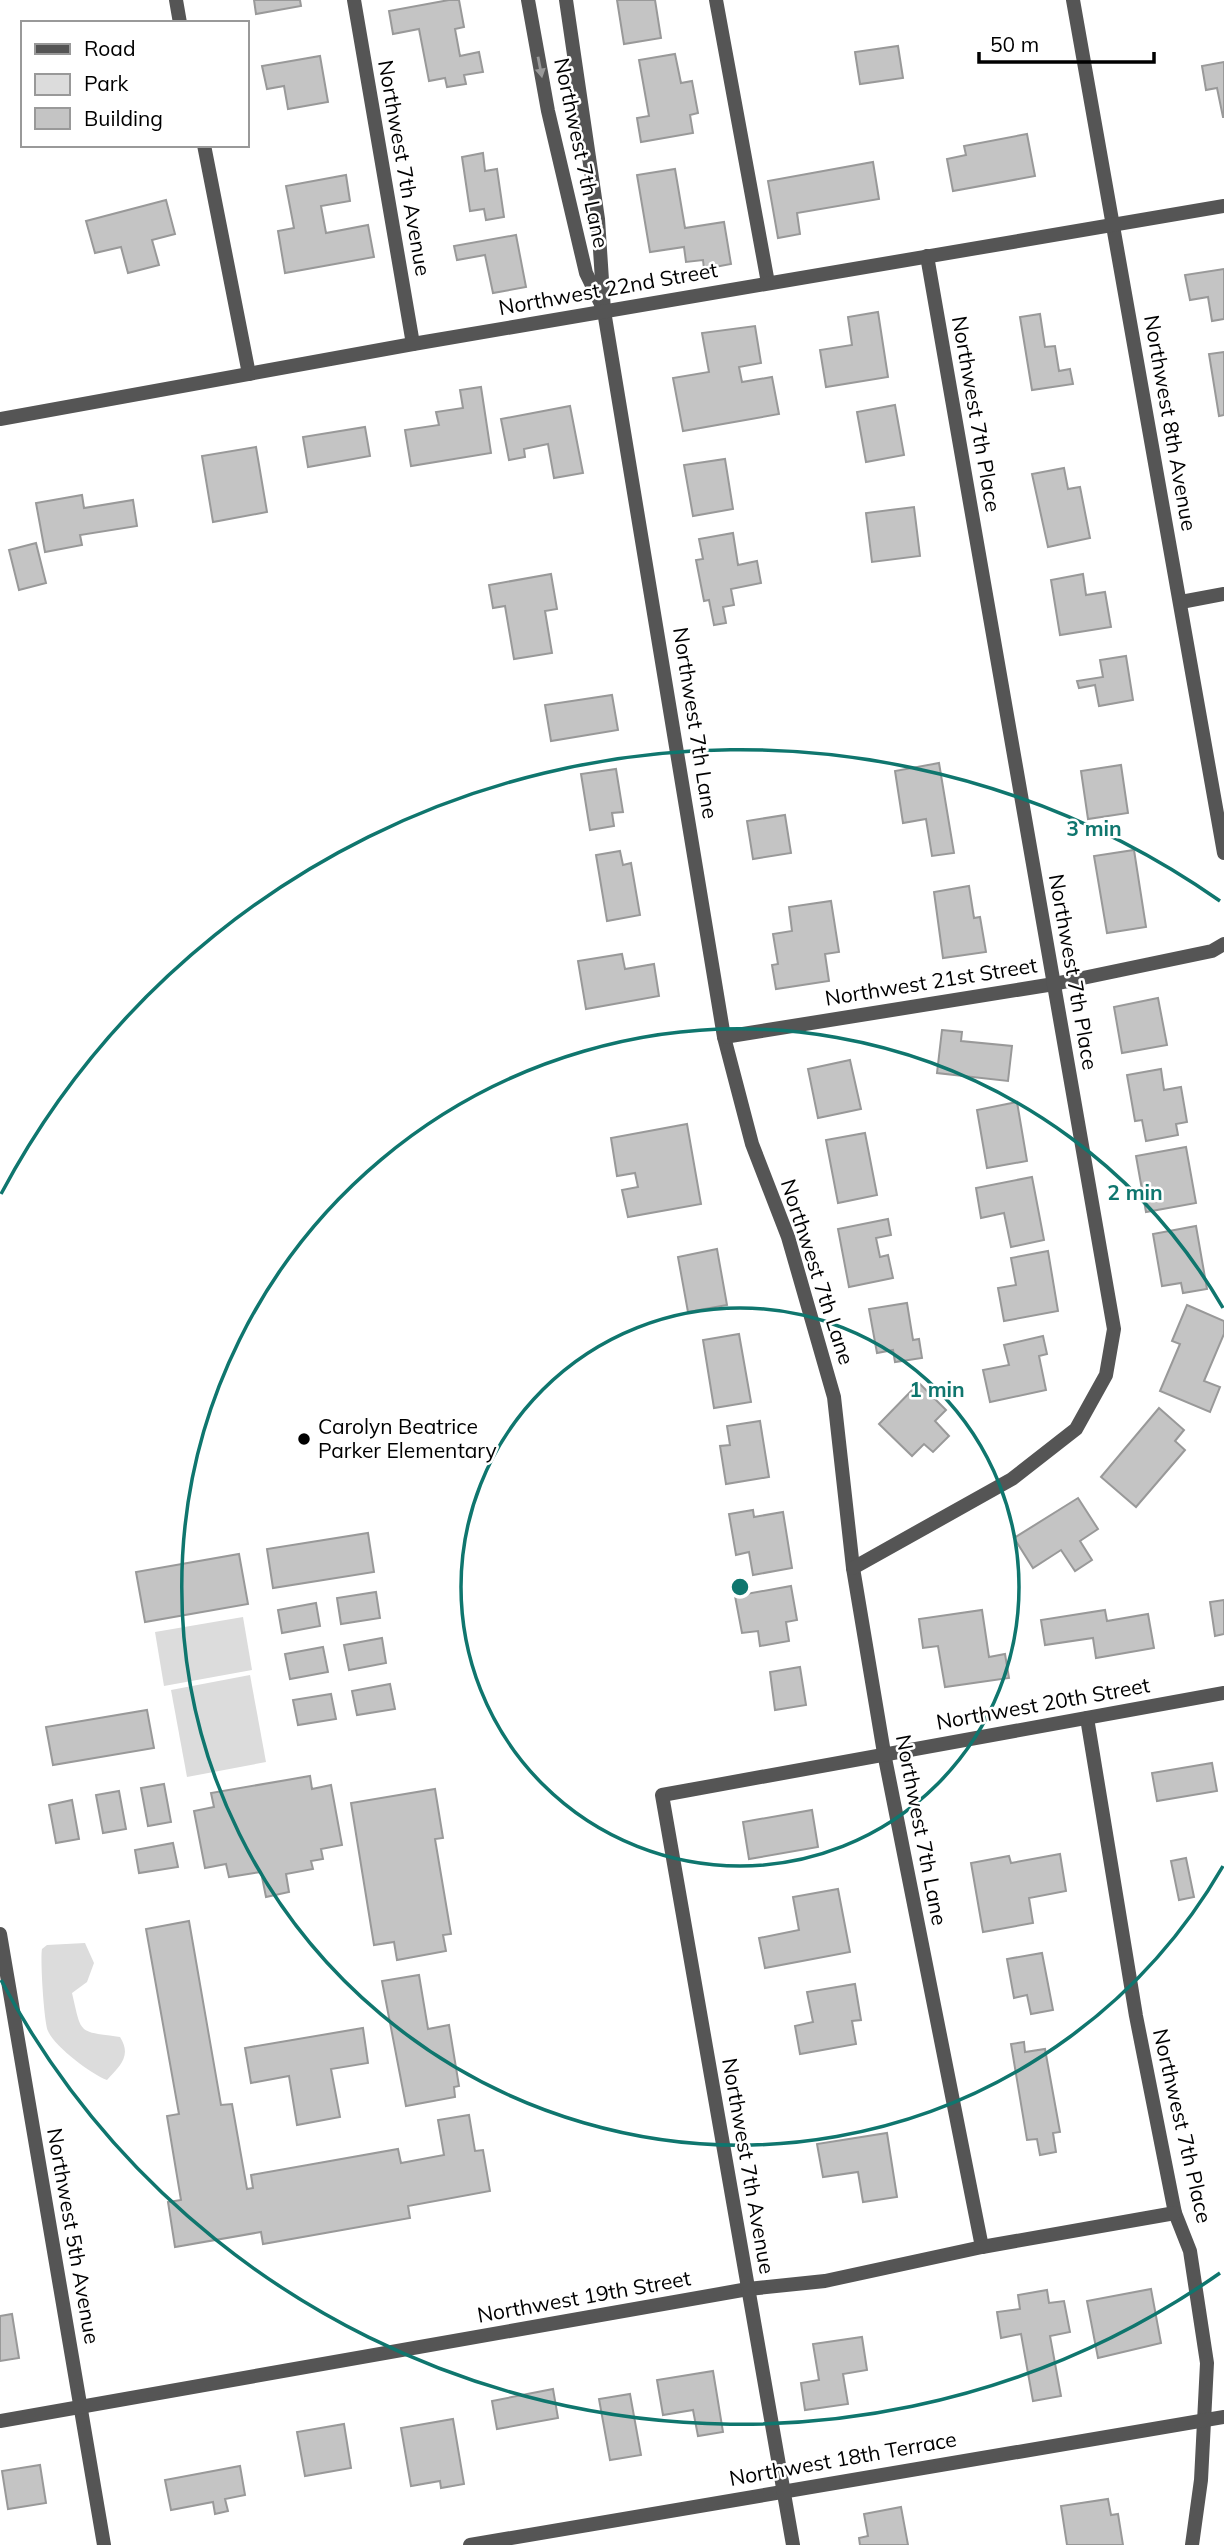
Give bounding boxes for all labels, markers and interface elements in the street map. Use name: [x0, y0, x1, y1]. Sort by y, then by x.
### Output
legend: [21, 21, 248, 147]
scale bar: [979, 21, 1154, 65]
text: 50 m: [990, 31, 1039, 57]
text: Road: [84, 35, 135, 61]
street label: Northwest 7th Lane: [549, 55, 615, 250]
one-way arrow: [535, 56, 546, 78]
street label: Northwest 7th Avenue: [373, 58, 437, 278]
text: Park: [84, 70, 128, 96]
text: Building: [84, 105, 163, 131]
street label: Northwest 22nd Street: [496, 256, 719, 320]
street label: Northwest 8th Avenue: [1139, 313, 1203, 533]
street label: Northwest 7th Place: [947, 314, 1007, 514]
street label: Northwest 7th Lane: [668, 625, 724, 820]
text: 3 min: [1066, 815, 1122, 841]
street label: Northwest 7th Place: [1044, 872, 1104, 1072]
street label: Northwest 21st Street: [823, 951, 1039, 1011]
street label: Northwest 7th Lane: [776, 1176, 860, 1368]
text: 2 min: [1107, 1179, 1163, 1205]
text: 1 min: [909, 1376, 965, 1402]
place label: Carolyn Beatrice Parker Elementary: [318, 1413, 497, 1463]
marker: Carolyn Beatrice Parker Elementary: [296, 1431, 312, 1447]
centre of rings: [728, 1575, 752, 1599]
street label: Northwest 20th Street: [934, 1671, 1152, 1735]
street label: Northwest 7th Lane: [891, 1732, 953, 1927]
street label: Northwest 7th Place: [1148, 2026, 1218, 2225]
street label: Northwest 7th Avenue: [717, 2056, 781, 2276]
street label: Northwest 5th Avenue: [42, 2126, 106, 2346]
street label: Northwest 19th Street: [475, 2264, 693, 2328]
street label: Northwest 18th Terrace: [727, 2425, 958, 2491]

